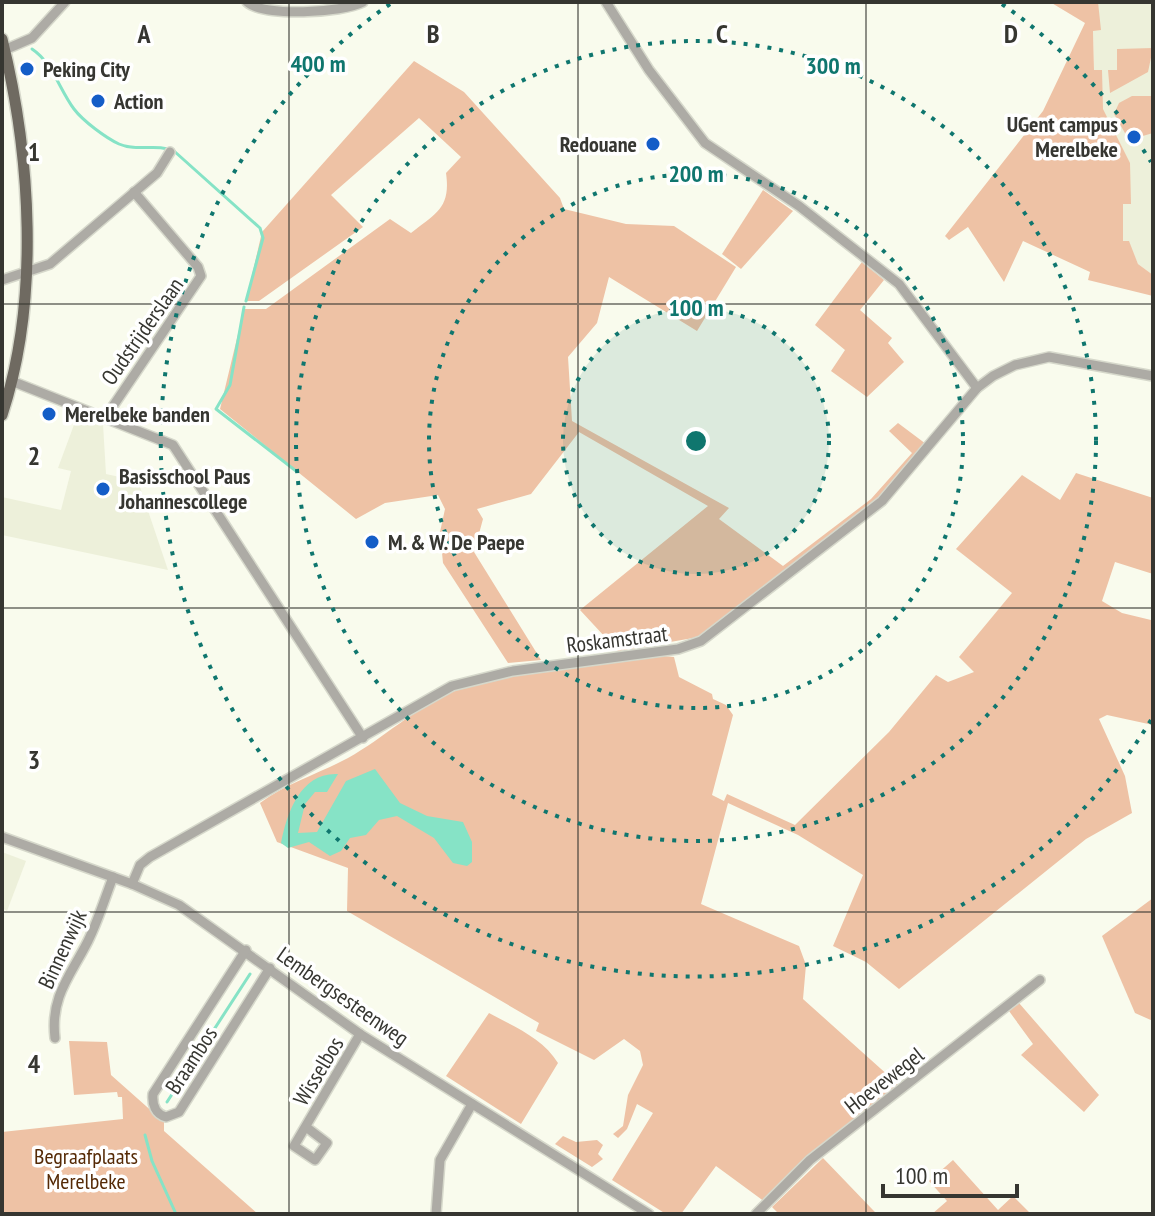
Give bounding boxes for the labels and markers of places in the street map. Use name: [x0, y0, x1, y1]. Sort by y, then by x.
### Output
place label: Peking City: [43, 55, 131, 83]
marker: Peking City: [18, 60, 36, 78]
place label: Action: [113, 87, 164, 115]
marker: Action: [89, 92, 107, 110]
place label: UGent campus Merelbeke: [1007, 110, 1118, 163]
marker: UGent campus Merelbeke: [1125, 128, 1143, 146]
place label: Redouane: [560, 130, 637, 158]
marker: Redouane: [644, 135, 662, 153]
place label: Merelbeke banden: [65, 400, 210, 428]
marker: Merelbeke banden: [40, 405, 58, 423]
centre of rings: [682, 427, 710, 455]
place label: Basisschool Paus Johannescollege: [118, 462, 251, 515]
marker: Basisschool Paus Johannescollege: [94, 480, 112, 498]
place label: M. & W. De Paepe: [388, 528, 525, 556]
marker: M. & W. De Paepe: [363, 533, 381, 551]

